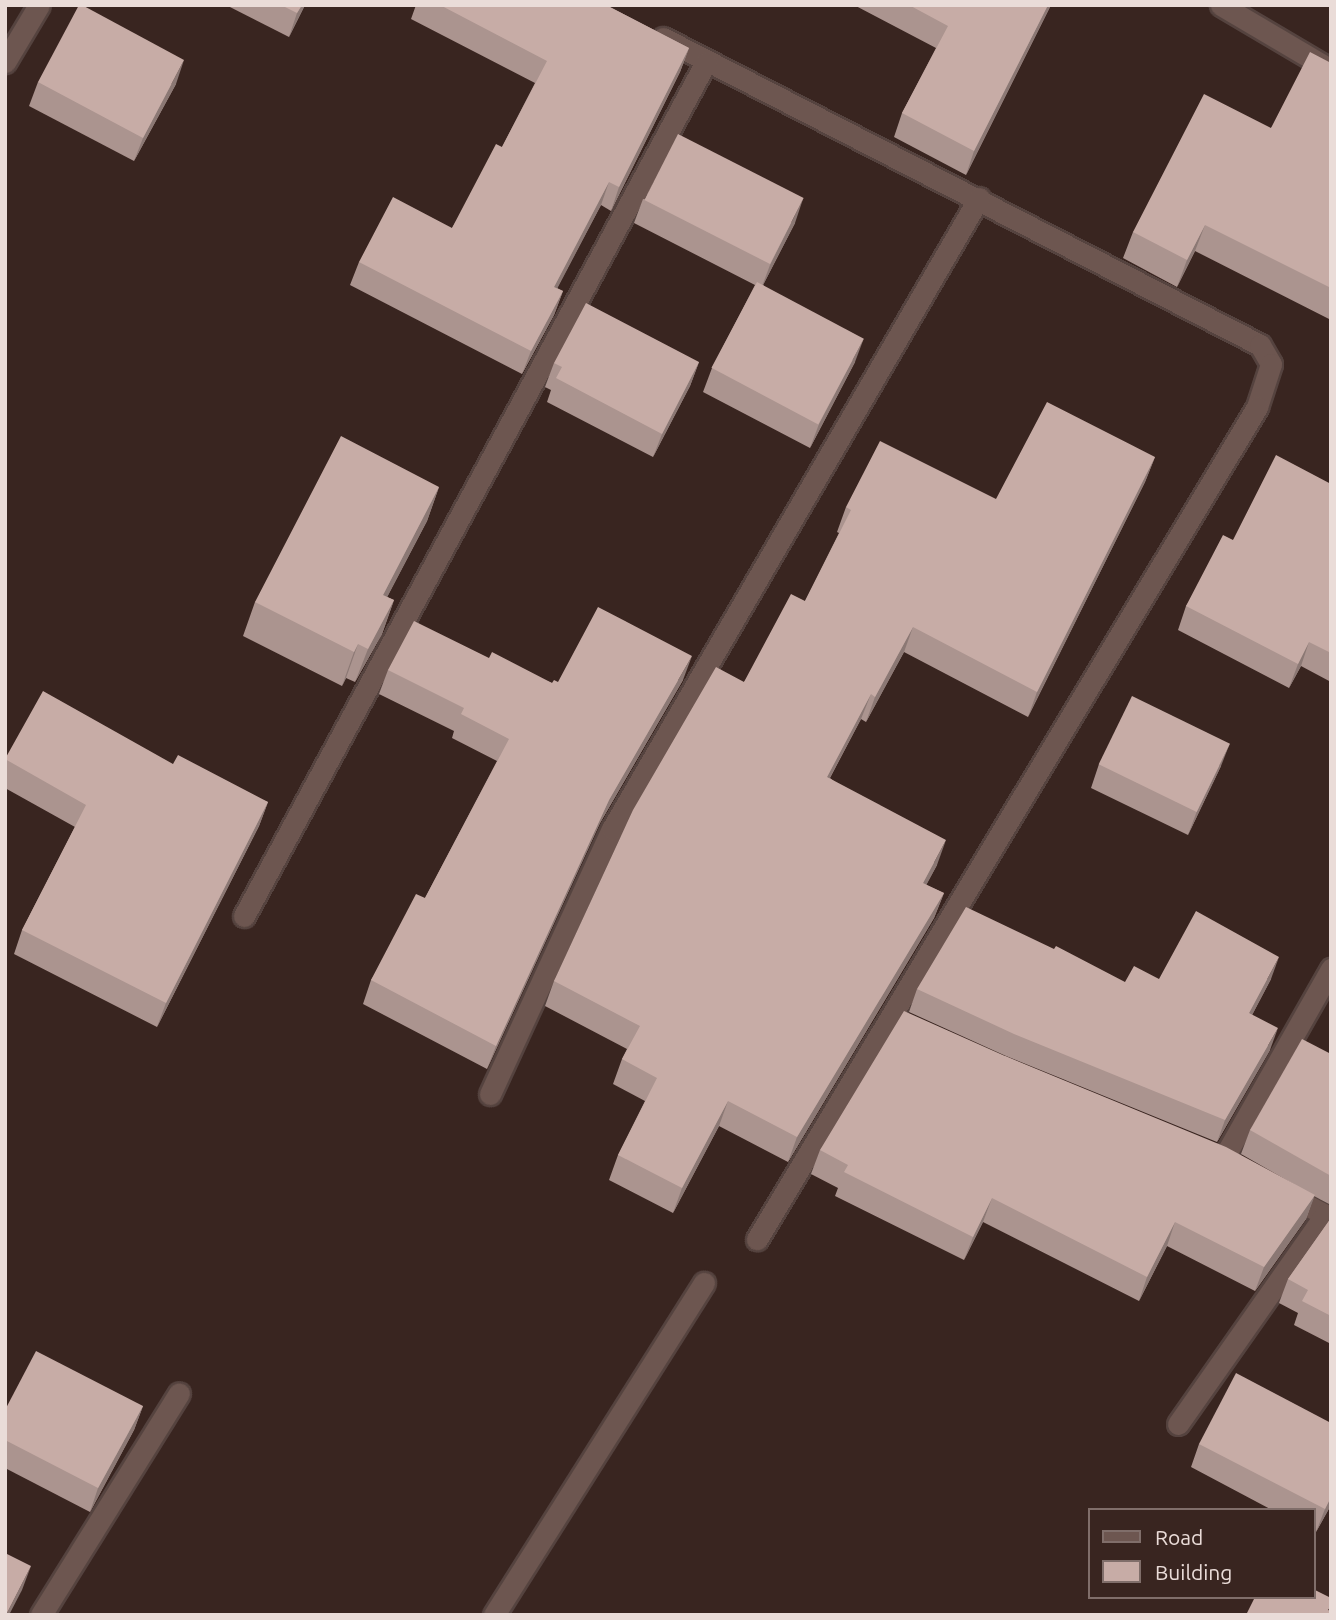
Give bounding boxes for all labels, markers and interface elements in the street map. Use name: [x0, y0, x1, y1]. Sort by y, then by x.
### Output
legend: [1088, 1508, 1315, 1599]
text: Road: [1155, 1525, 1203, 1549]
text: Building: [1155, 1560, 1232, 1584]

